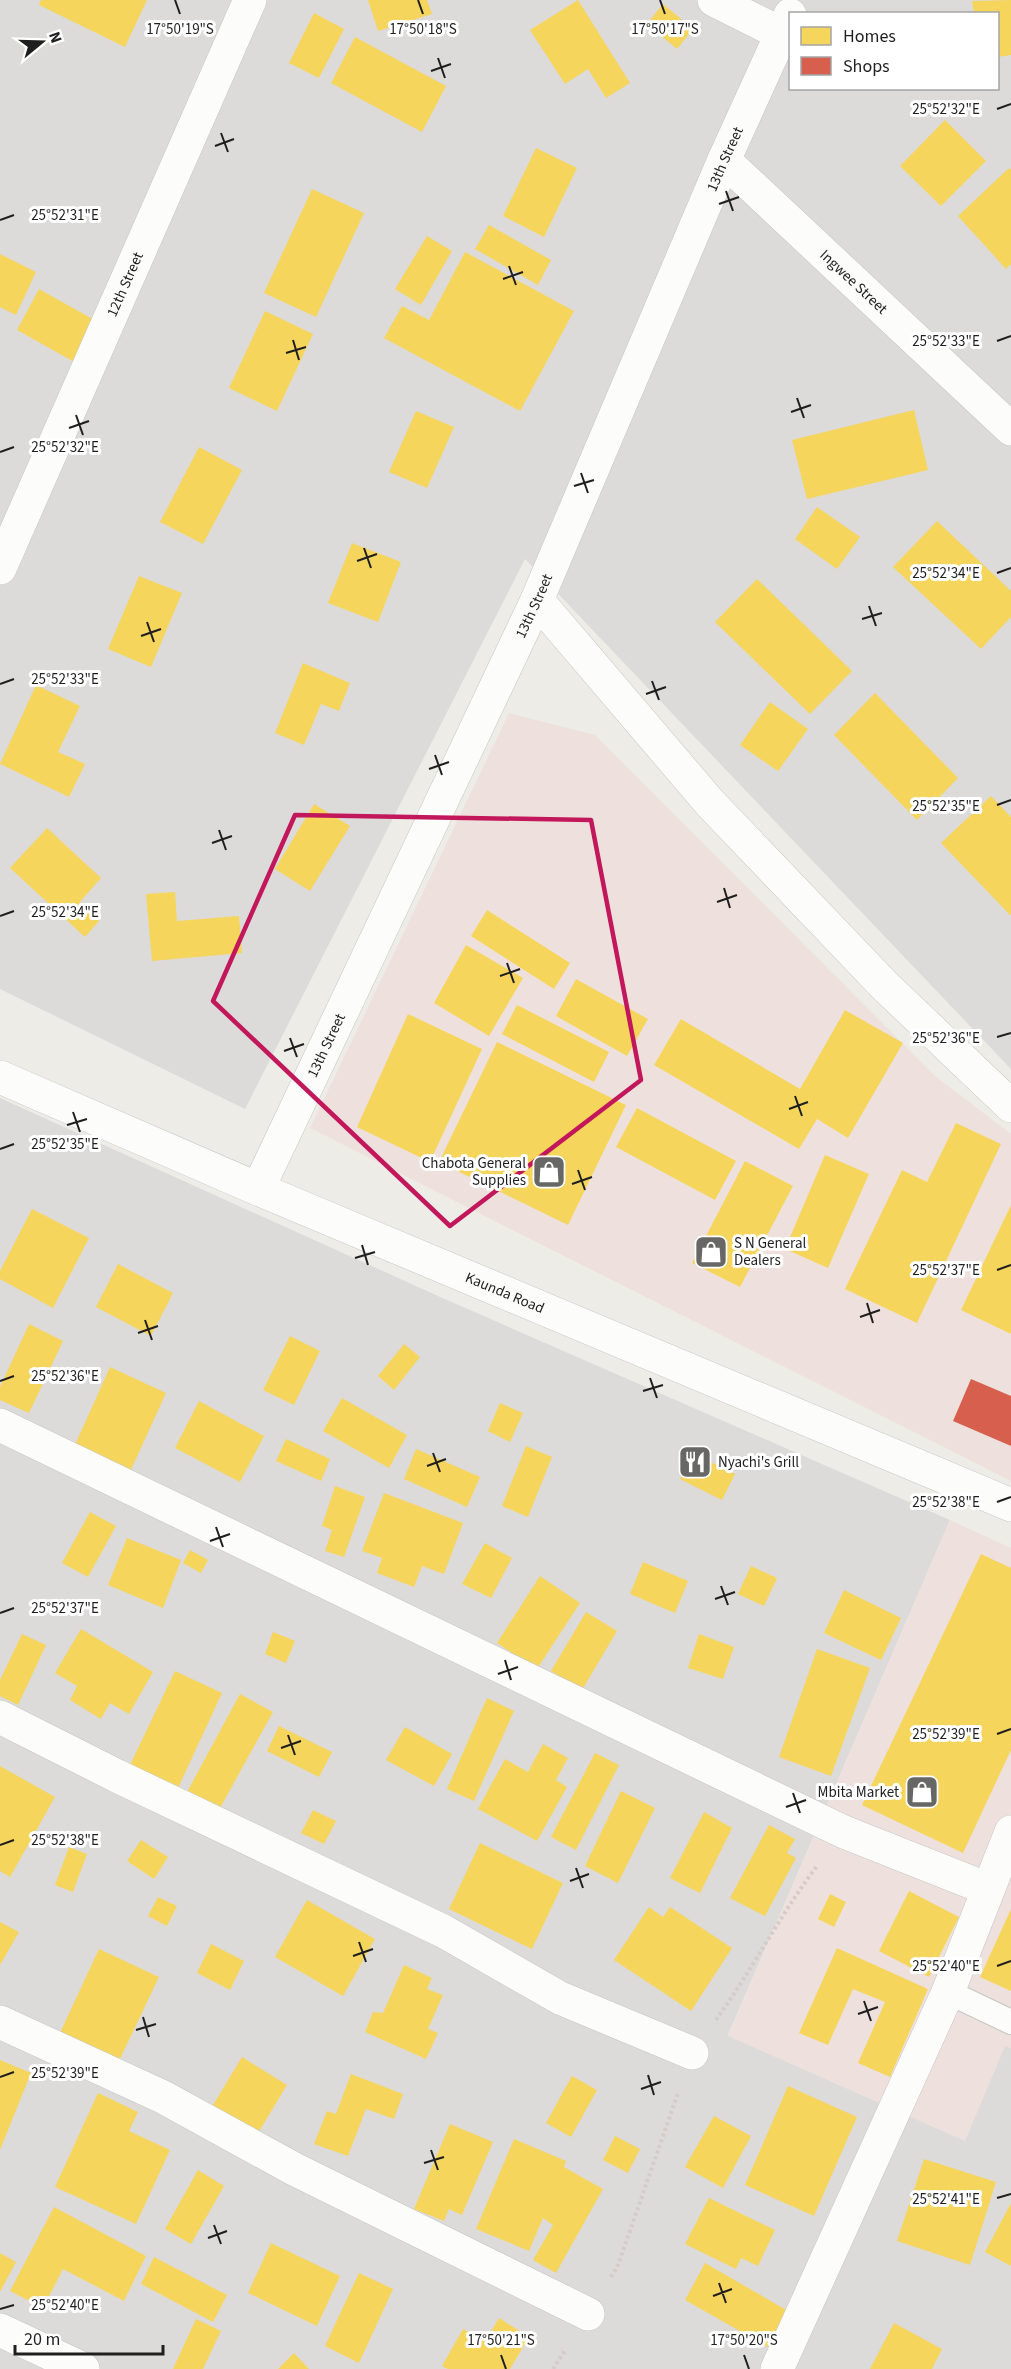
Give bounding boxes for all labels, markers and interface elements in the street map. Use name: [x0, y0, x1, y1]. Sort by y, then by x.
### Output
north arrow: [12, 12, 72, 72]
legend: [789, 12, 999, 90]
text: 17°50'19"S: [146, 19, 214, 40]
text: 17°50'18"S: [389, 19, 457, 40]
text: 17°50'17"S: [631, 19, 699, 40]
text: Homes: [843, 24, 896, 49]
text: N: [43, 29, 67, 46]
text: Shops: [843, 54, 890, 79]
text: 25°52'32"E: [912, 99, 980, 120]
street label: 13th Street: [701, 123, 748, 195]
text: 25°52'31"E: [31, 205, 99, 226]
street label: Ingwee Street: [815, 245, 892, 319]
street label: 12th Street: [101, 249, 148, 320]
text: 25°52'33"E: [912, 331, 980, 352]
text: 25°52'32"E: [31, 437, 99, 458]
text: 25°52'34"E: [912, 563, 980, 584]
street label: 13th Street: [510, 570, 557, 642]
text: 25°52'33"E: [31, 669, 99, 690]
text: 25°52'35"E: [912, 796, 980, 817]
text: 25°52'34"E: [31, 902, 99, 923]
street label: 13th Street: [302, 1010, 350, 1081]
text: 25°52'36"E: [912, 1028, 980, 1049]
text: 25°52'35"E: [31, 1134, 99, 1155]
place label: Chabota General Supplies: [422, 1153, 526, 1191]
shop icon: Chabota General Supplies: [531, 1154, 567, 1190]
place label: S N General Dealers: [734, 1233, 806, 1271]
shop icon: S N General Dealers: [693, 1234, 729, 1270]
text: 25°52'37"E: [912, 1260, 980, 1281]
street label: Kaunda Road: [462, 1267, 548, 1318]
text: 25°52'36"E: [31, 1366, 99, 1387]
restaurant icon: Nyachi's Grill: [677, 1444, 713, 1480]
place label: Nyachi's Grill: [718, 1452, 799, 1473]
text: 25°52'38"E: [912, 1492, 980, 1513]
text: 25°52'37"E: [31, 1598, 99, 1619]
text: 25°52'39"E: [912, 1724, 980, 1745]
shop icon: Mbita Market: [904, 1774, 940, 1810]
place label: Mbita Market: [818, 1782, 899, 1803]
text: 25°52'38"E: [31, 1830, 99, 1851]
text: 25°52'40"E: [912, 1956, 980, 1977]
text: 25°52'39"E: [31, 2063, 99, 2084]
text: 25°52'41"E: [912, 2189, 980, 2210]
text: 25°52'40"E: [31, 2295, 99, 2316]
scale bar: [15, 2318, 164, 2356]
text: 20 m: [24, 2327, 60, 2352]
text: 17°50'21"S: [467, 2330, 535, 2351]
text: 17°50'20"S: [710, 2330, 778, 2351]

